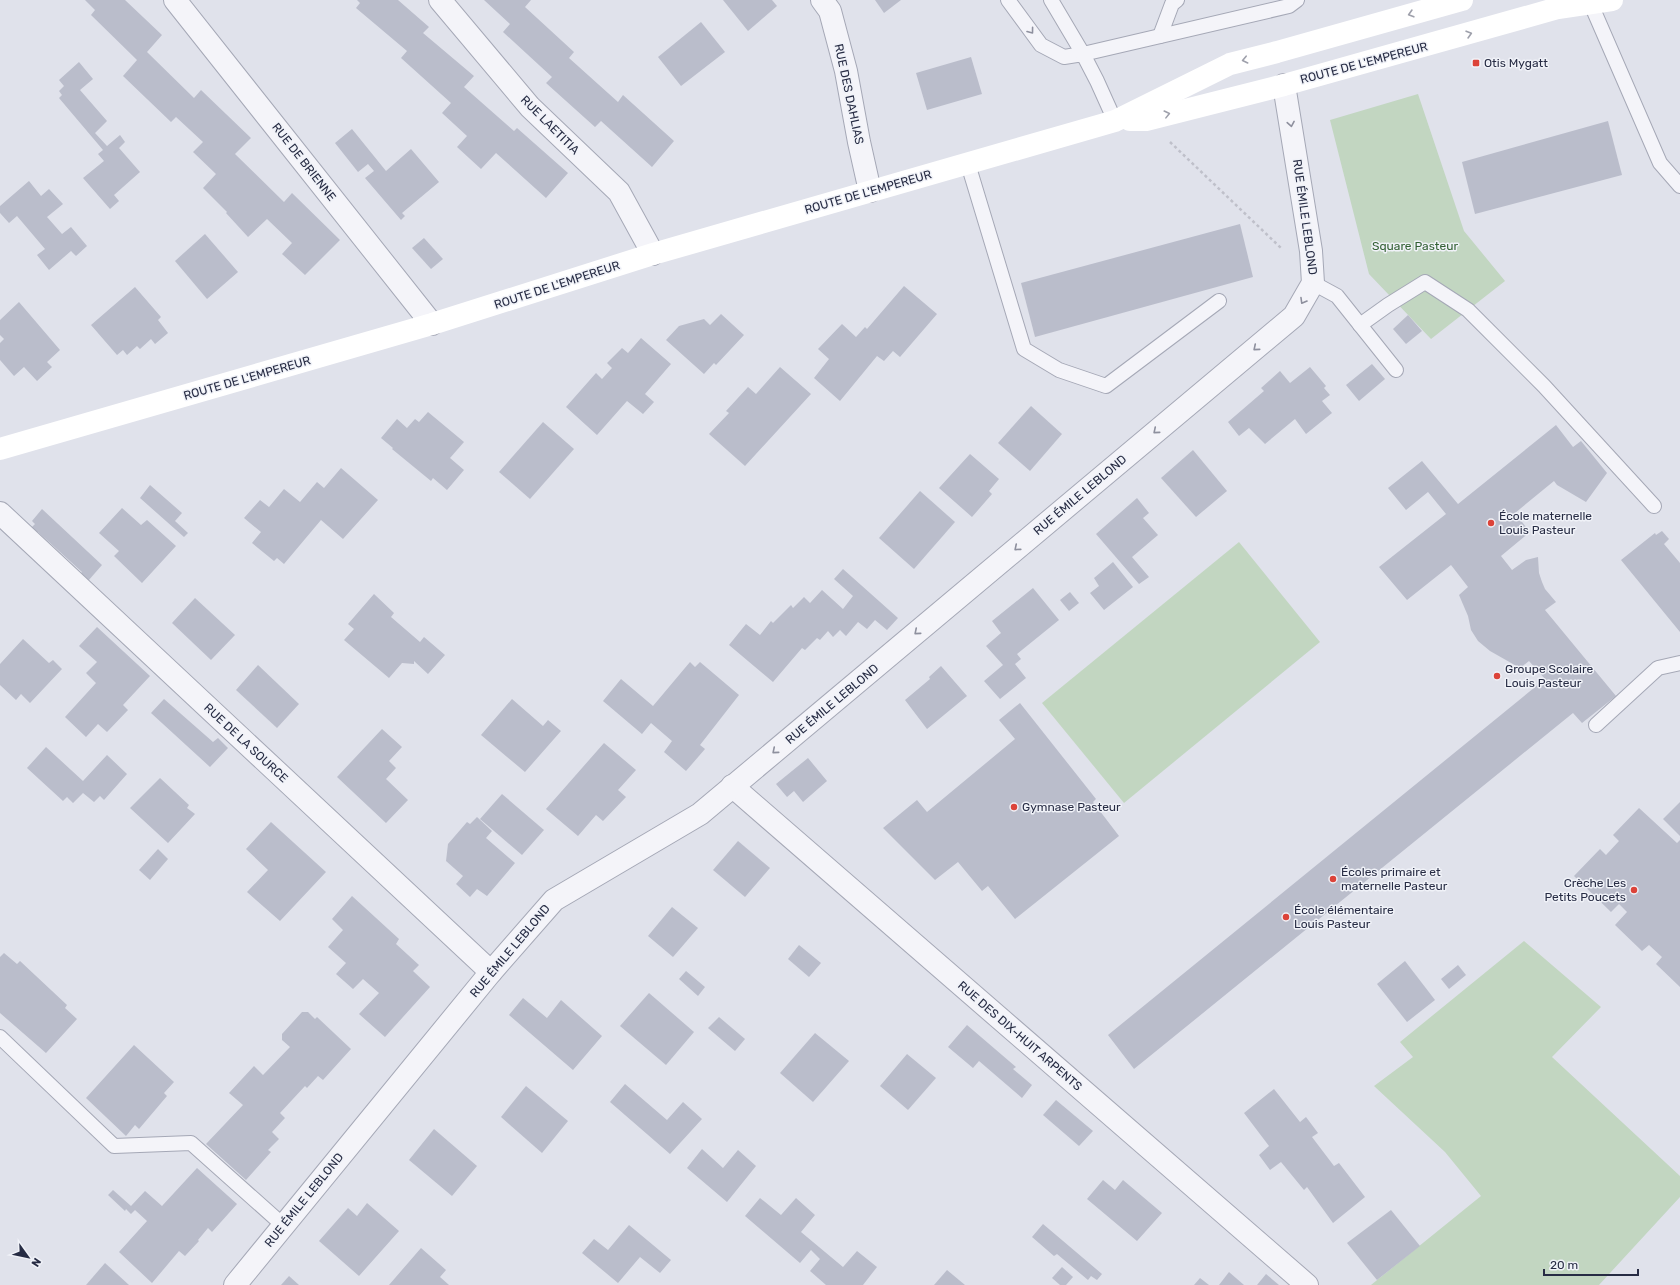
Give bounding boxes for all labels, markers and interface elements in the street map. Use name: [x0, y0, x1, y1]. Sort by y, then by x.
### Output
one-way arrow: [1408, 9, 1415, 18]
one-way arrow: [1026, 27, 1033, 34]
one-way arrow: [1465, 30, 1472, 39]
street label: ROUTE DE L'EMPEREUR: [1299, 39, 1429, 87]
street label: RUE DES DAHLIAS: [831, 42, 867, 146]
one-way arrow: [1242, 55, 1249, 64]
place label: Otis Mygatt: [1484, 56, 1548, 70]
marker: Otis Mygatt: [1471, 58, 1481, 68]
street label: RUE LAETITIA: [518, 93, 582, 157]
one-way arrow: [1164, 110, 1171, 119]
street label: RUE DE BRIENNE: [269, 120, 339, 204]
one-way arrow: [1286, 121, 1295, 127]
street label: RUE ÉMILE LEBLOND: [1290, 158, 1320, 276]
street label: ROUTE DE L'EMPEREUR: [803, 167, 933, 217]
park label: Square Pasteur: [1372, 239, 1458, 253]
street label: ROUTE DE L'EMPEREUR: [492, 258, 622, 312]
one-way arrow: [1300, 297, 1307, 304]
one-way arrow: [1253, 343, 1261, 350]
street label: ROUTE DE L'EMPEREUR: [182, 353, 312, 403]
one-way arrow: [1154, 427, 1161, 434]
street label: RUE ÉMILE LEBLOND: [1031, 452, 1129, 538]
place label: École maternelle Louis Pasteur: [1499, 509, 1592, 537]
marker: École maternelle Louis Pasteur: [1486, 518, 1496, 528]
one-way arrow: [1014, 544, 1021, 551]
one-way arrow: [914, 627, 922, 634]
street label: RUE ÉMILE LEBLOND: [783, 661, 881, 747]
place label: Groupe Scolaire Louis Pasteur: [1505, 662, 1593, 690]
marker: Groupe Scolaire Louis Pasteur: [1492, 671, 1502, 681]
street label: RUE DE LA SOURCE: [201, 701, 291, 785]
one-way arrow: [772, 747, 779, 754]
place label: Gymnase Pasteur: [1022, 800, 1121, 814]
marker: Gymnase Pasteur: [1009, 802, 1019, 812]
place label: Écoles primaire et maternelle Pasteur: [1341, 865, 1448, 893]
marker: Écoles primaire et maternelle Pasteur: [1328, 874, 1338, 884]
place label: Crèche Les Petits Poucets: [1544, 876, 1626, 904]
marker: Crèche Les Petits Poucets: [1629, 885, 1639, 895]
street label: RUE ÉMILE LEBLOND: [467, 902, 553, 1000]
place label: École élémentaire Louis Pasteur: [1294, 903, 1394, 931]
marker: École élémentaire Louis Pasteur: [1281, 912, 1291, 922]
street label: RUE DES DIX-HUIT ARPENTS: [955, 978, 1085, 1094]
street label: RUE ÉMILE LEBLOND: [262, 1150, 346, 1250]
north arrow: [8, 1237, 48, 1277]
scale bar: [1544, 1251, 1638, 1277]
text: N: [28, 1255, 44, 1269]
text: 20 m: [1550, 1258, 1578, 1272]

